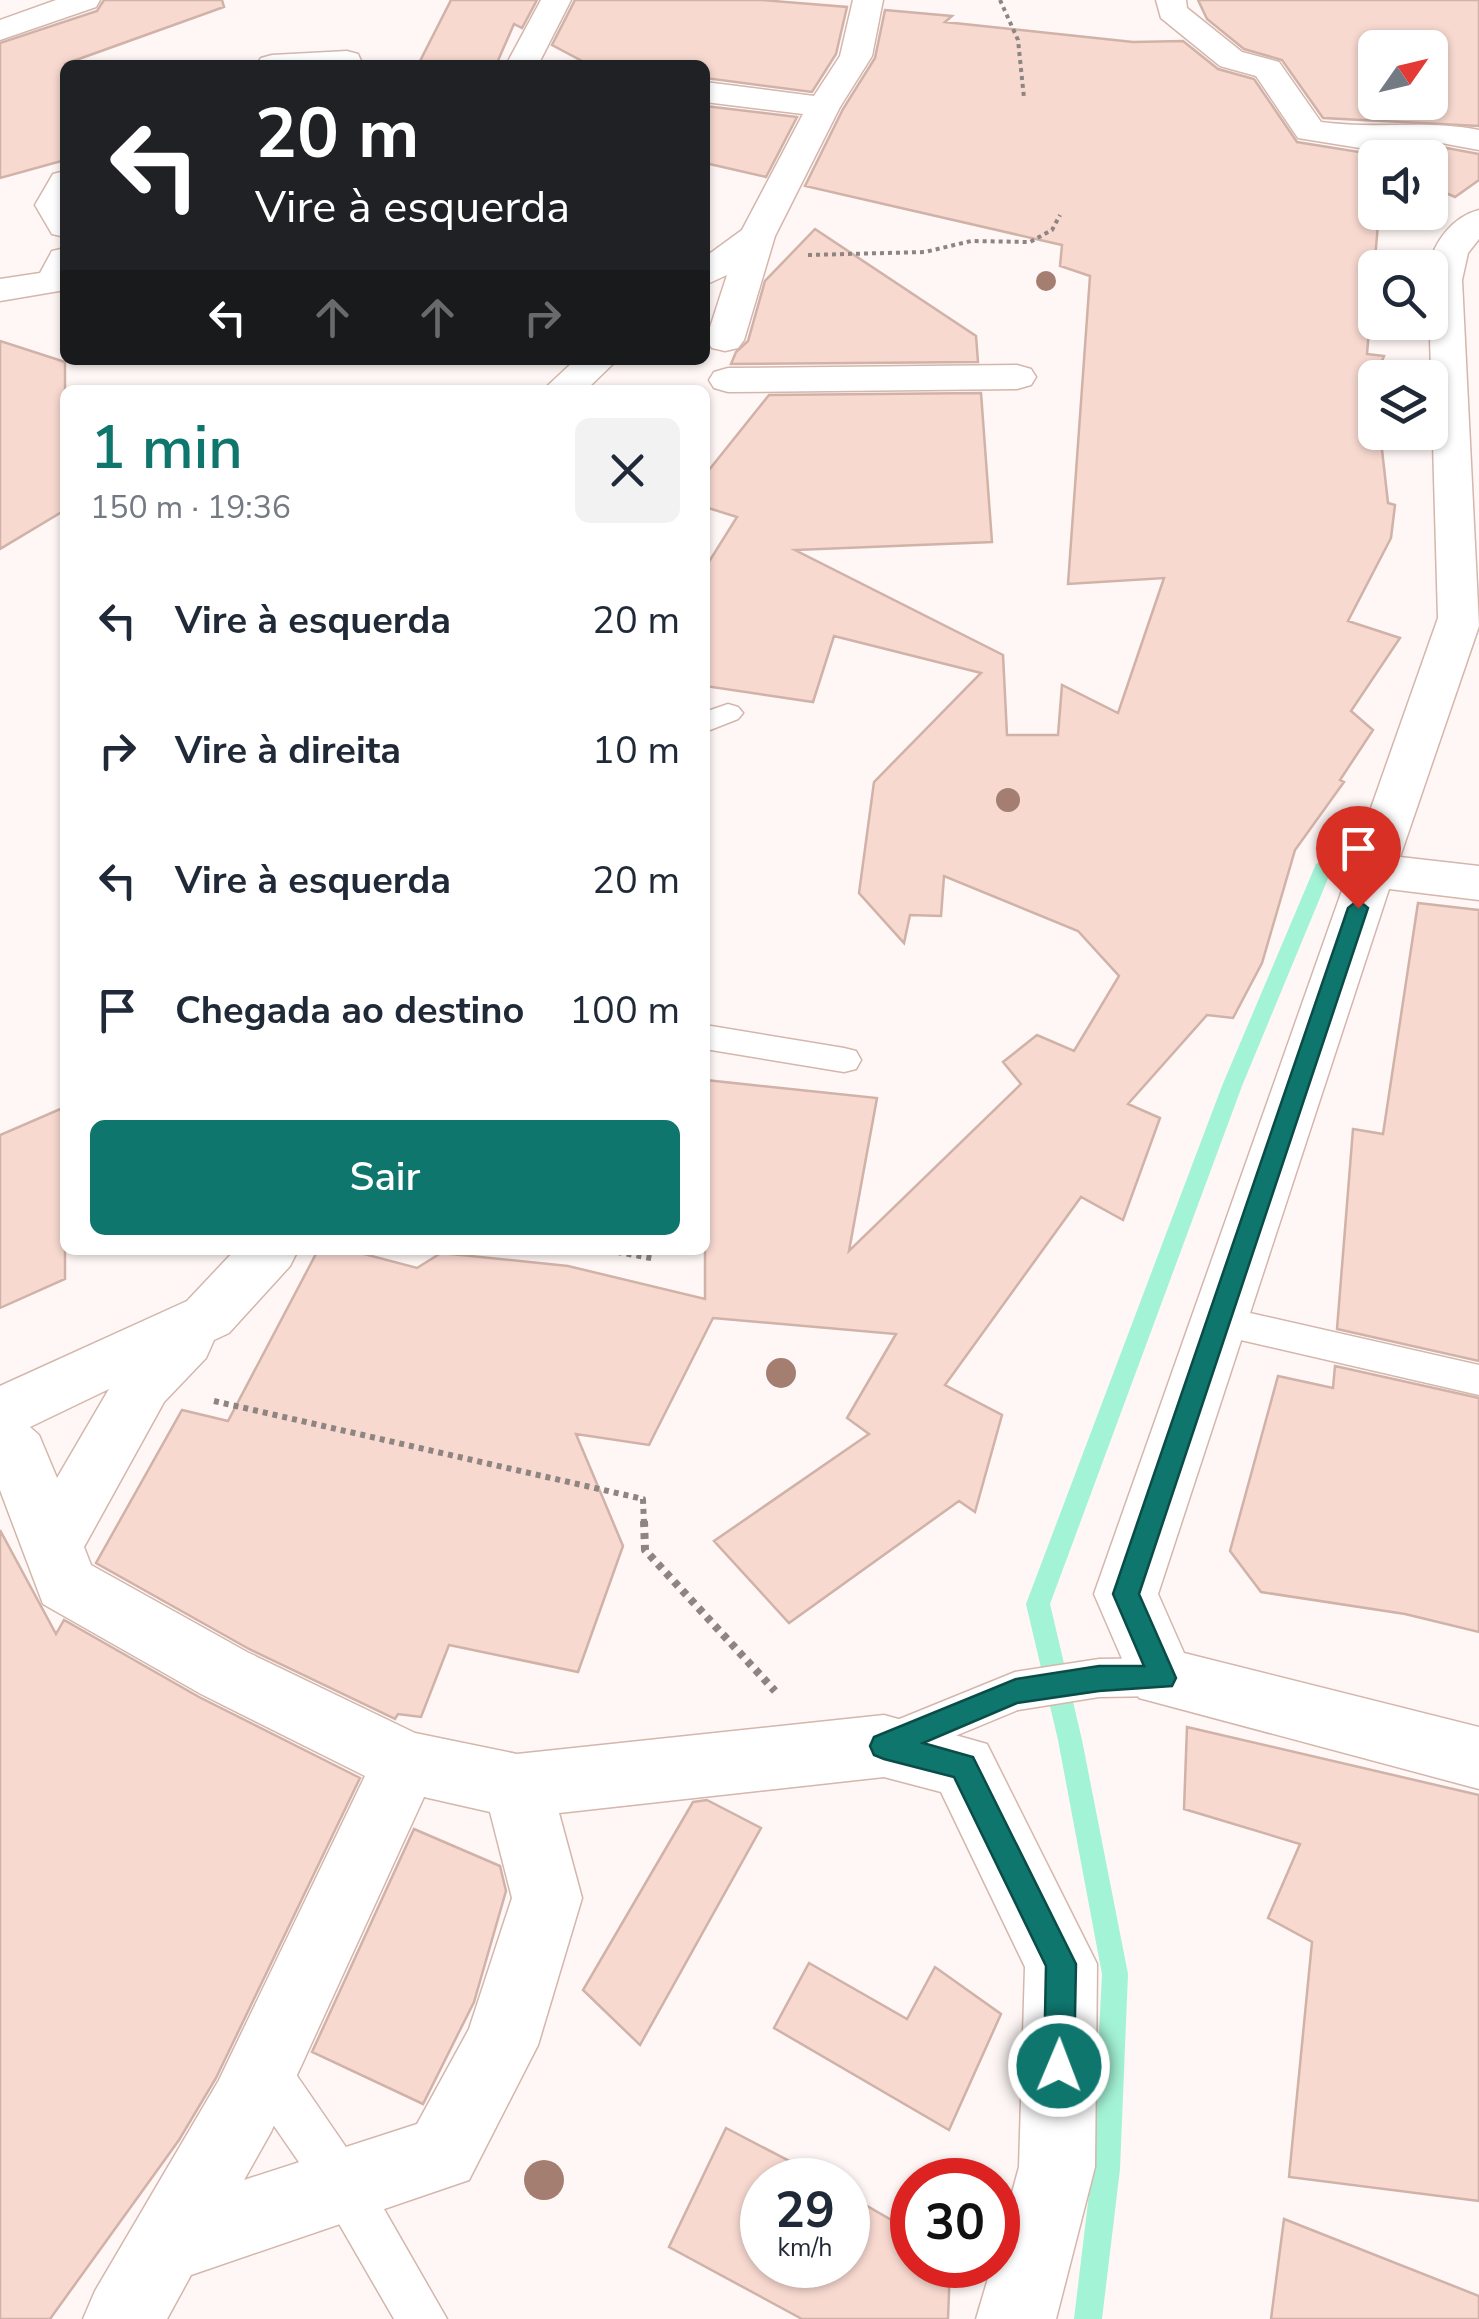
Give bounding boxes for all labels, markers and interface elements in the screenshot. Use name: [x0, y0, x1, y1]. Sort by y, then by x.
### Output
north arrow: [1358, 30, 1448, 120]
map controls: [1358, 30, 1448, 450]
text: 20 m: [255, 86, 419, 182]
icon: left: [90, 100, 220, 230]
button: sound: [1358, 140, 1448, 230]
text: Vire à esquerda: [255, 177, 570, 238]
button: search: [1358, 250, 1448, 340]
icon: left: [200, 290, 255, 345]
icon: ahead: [305, 290, 360, 345]
icon: ahead: [410, 290, 465, 345]
icon: right: [515, 290, 570, 345]
button: layers: [1358, 360, 1448, 450]
text: 1 min: [90, 407, 243, 489]
button: close: [575, 418, 680, 523]
text: 150 m · 19:36: [90, 486, 291, 529]
icon: left: [90, 593, 145, 648]
text: Vire à esquerda: [175, 595, 451, 646]
text: 20 m: [592, 595, 680, 646]
icon: right: [90, 723, 145, 778]
text: Vire à direita: [175, 725, 401, 776]
text: 10 m: [592, 725, 680, 776]
pin: [1316, 806, 1401, 909]
icon: arrive: [1331, 821, 1386, 876]
icon: left: [90, 853, 145, 908]
text: Vire à esquerda: [175, 855, 451, 906]
text: 20 m: [592, 855, 680, 906]
icon: arrive: [90, 983, 145, 1038]
text: Chegada ao destino: [175, 985, 524, 1036]
text: 100 m: [569, 985, 680, 1036]
button: Sair: [90, 1120, 680, 1235]
position arrow: [1007, 2014, 1111, 2118]
speed limit sign: 30: [890, 2158, 1020, 2288]
text: 29: [775, 2176, 835, 2245]
text: km/h: [777, 2231, 833, 2265]

